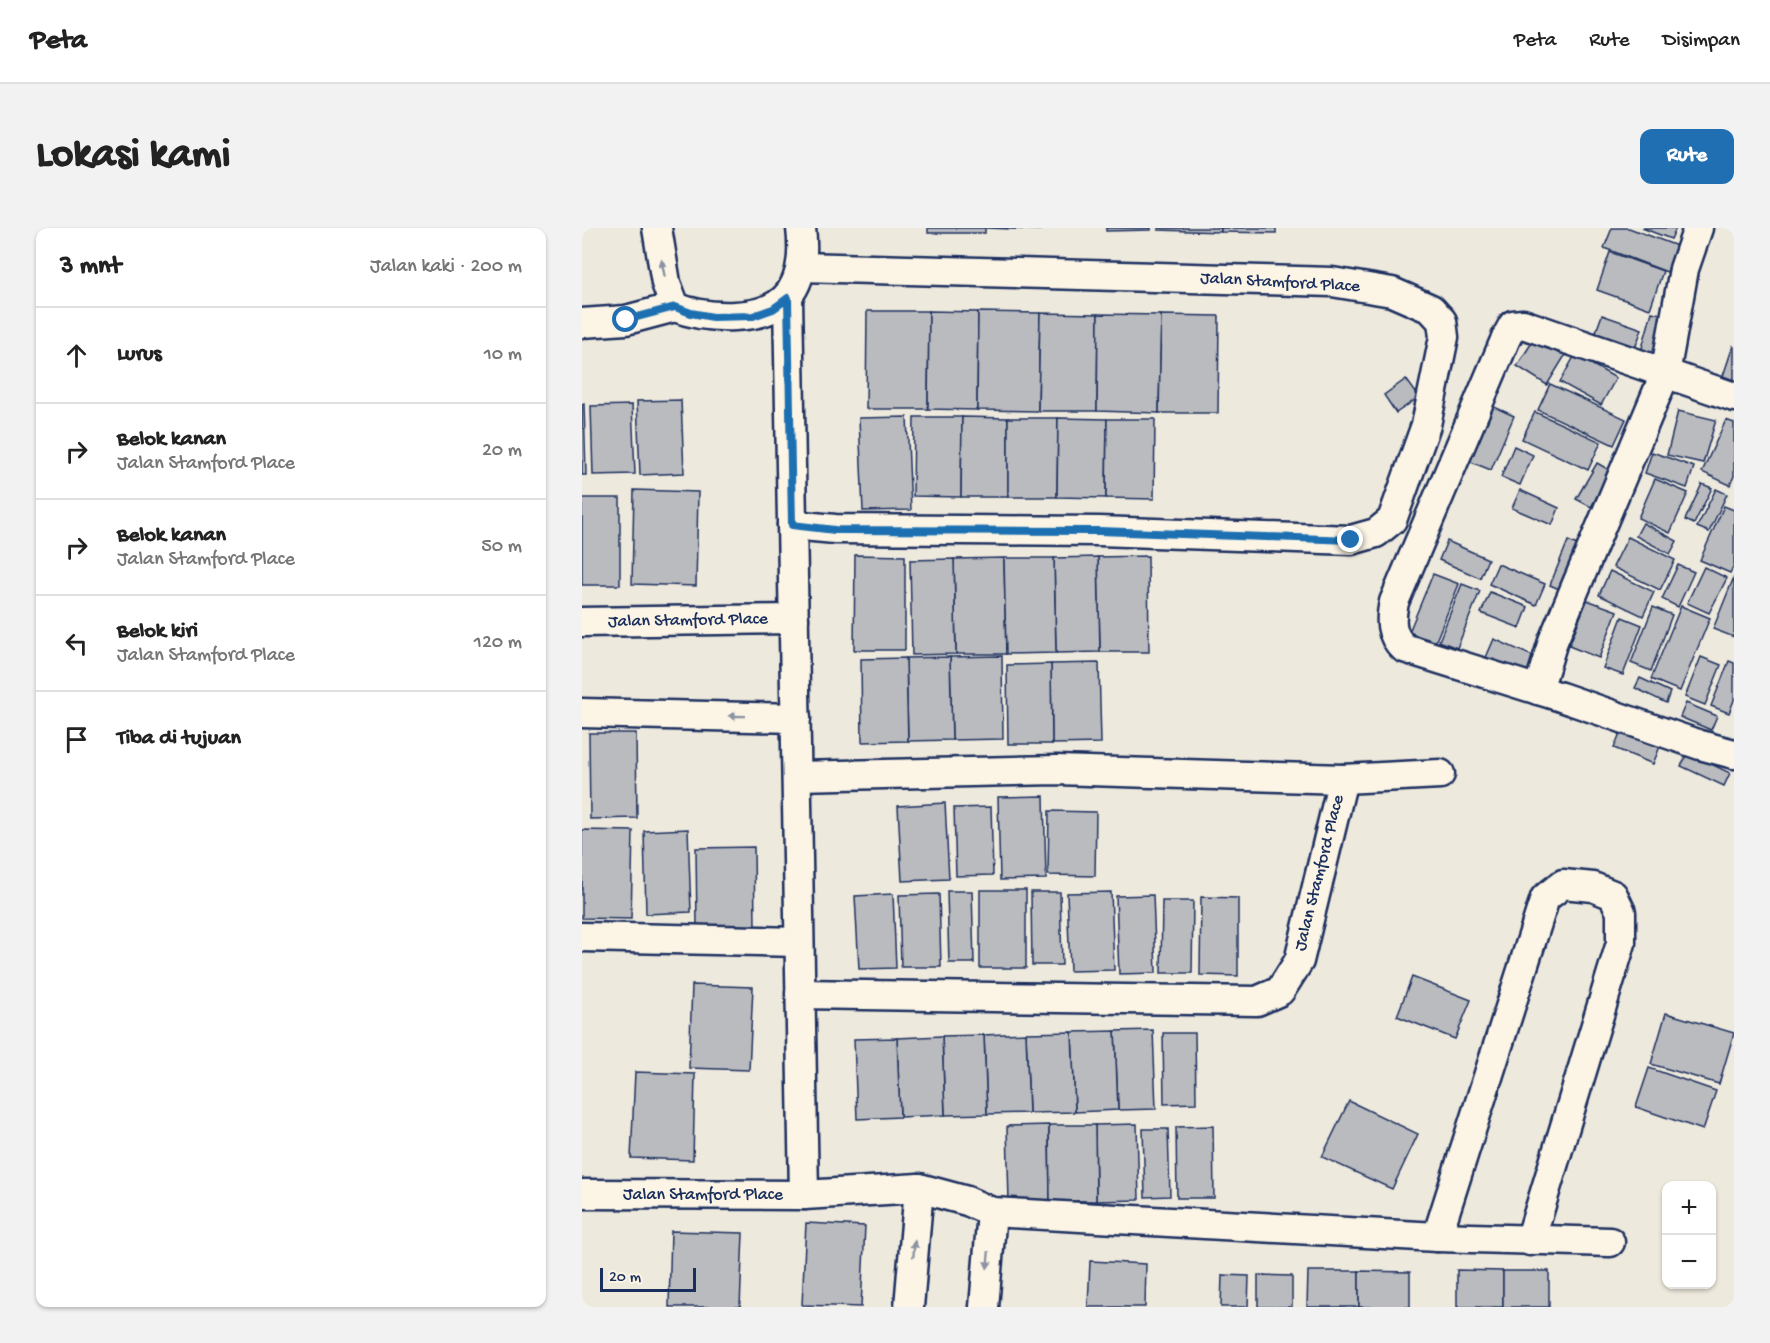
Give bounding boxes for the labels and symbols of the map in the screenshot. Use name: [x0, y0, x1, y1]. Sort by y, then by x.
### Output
one-way arrow: [658, 259, 667, 278]
street label: Jalan Stamford Place: [1200, 268, 1361, 298]
route start: [612, 306, 638, 332]
route end: [1337, 526, 1363, 552]
street label: Jalan Stamford Place: [608, 609, 769, 633]
one-way arrow: [728, 711, 747, 721]
street label: Jalan Stamford Place: [1290, 792, 1350, 953]
street label: Jalan Stamford Place: [623, 1185, 784, 1206]
one-way arrow: [909, 1239, 919, 1258]
one-way arrow: [983, 1250, 993, 1269]
scale bar: [600, 1265, 696, 1292]

